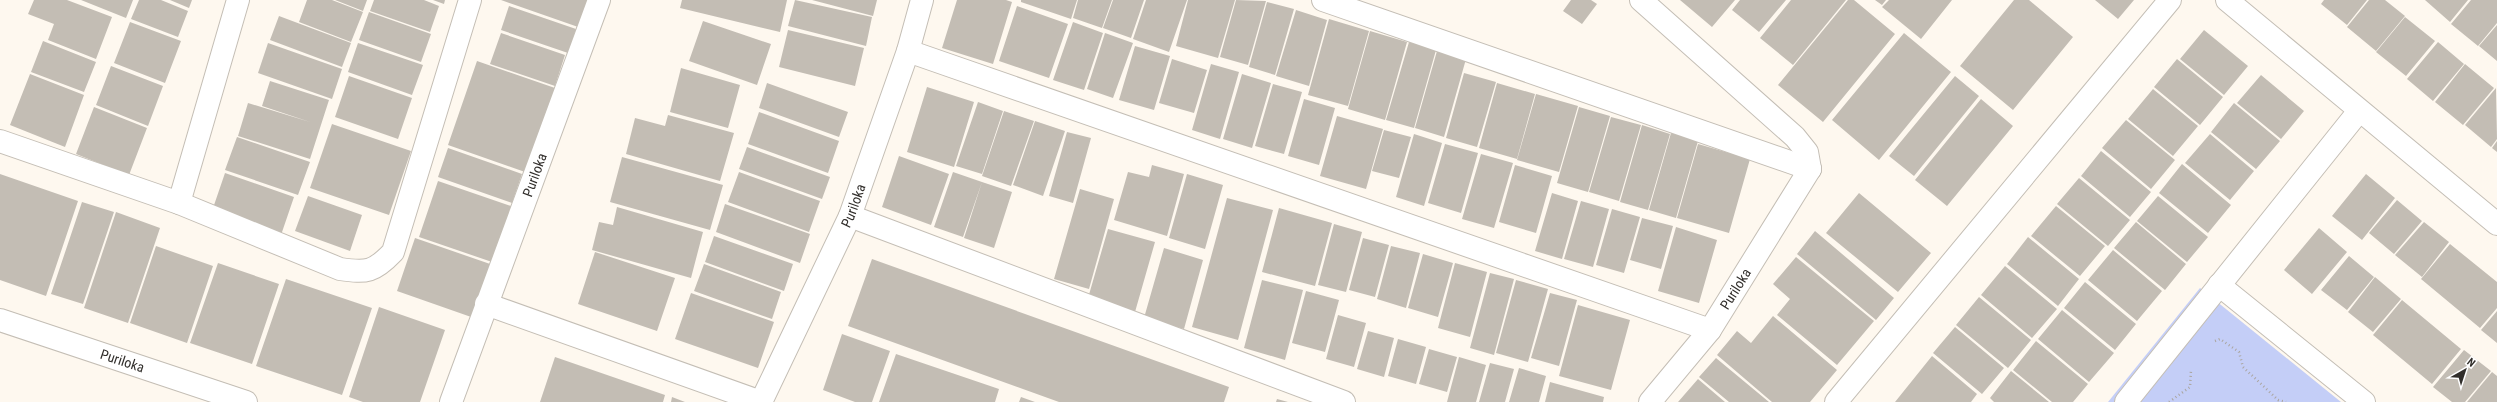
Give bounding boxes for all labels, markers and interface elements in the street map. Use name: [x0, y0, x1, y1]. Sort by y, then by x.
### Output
street label: Puriloka: [519, 151, 550, 199]
street label: Puriloka: [838, 182, 869, 230]
street label: Puriloka: [1717, 266, 1754, 312]
street label: Puriloka: [98, 346, 146, 376]
north arrow: [2445, 350, 2485, 390]
text: N: [2464, 355, 2478, 370]

